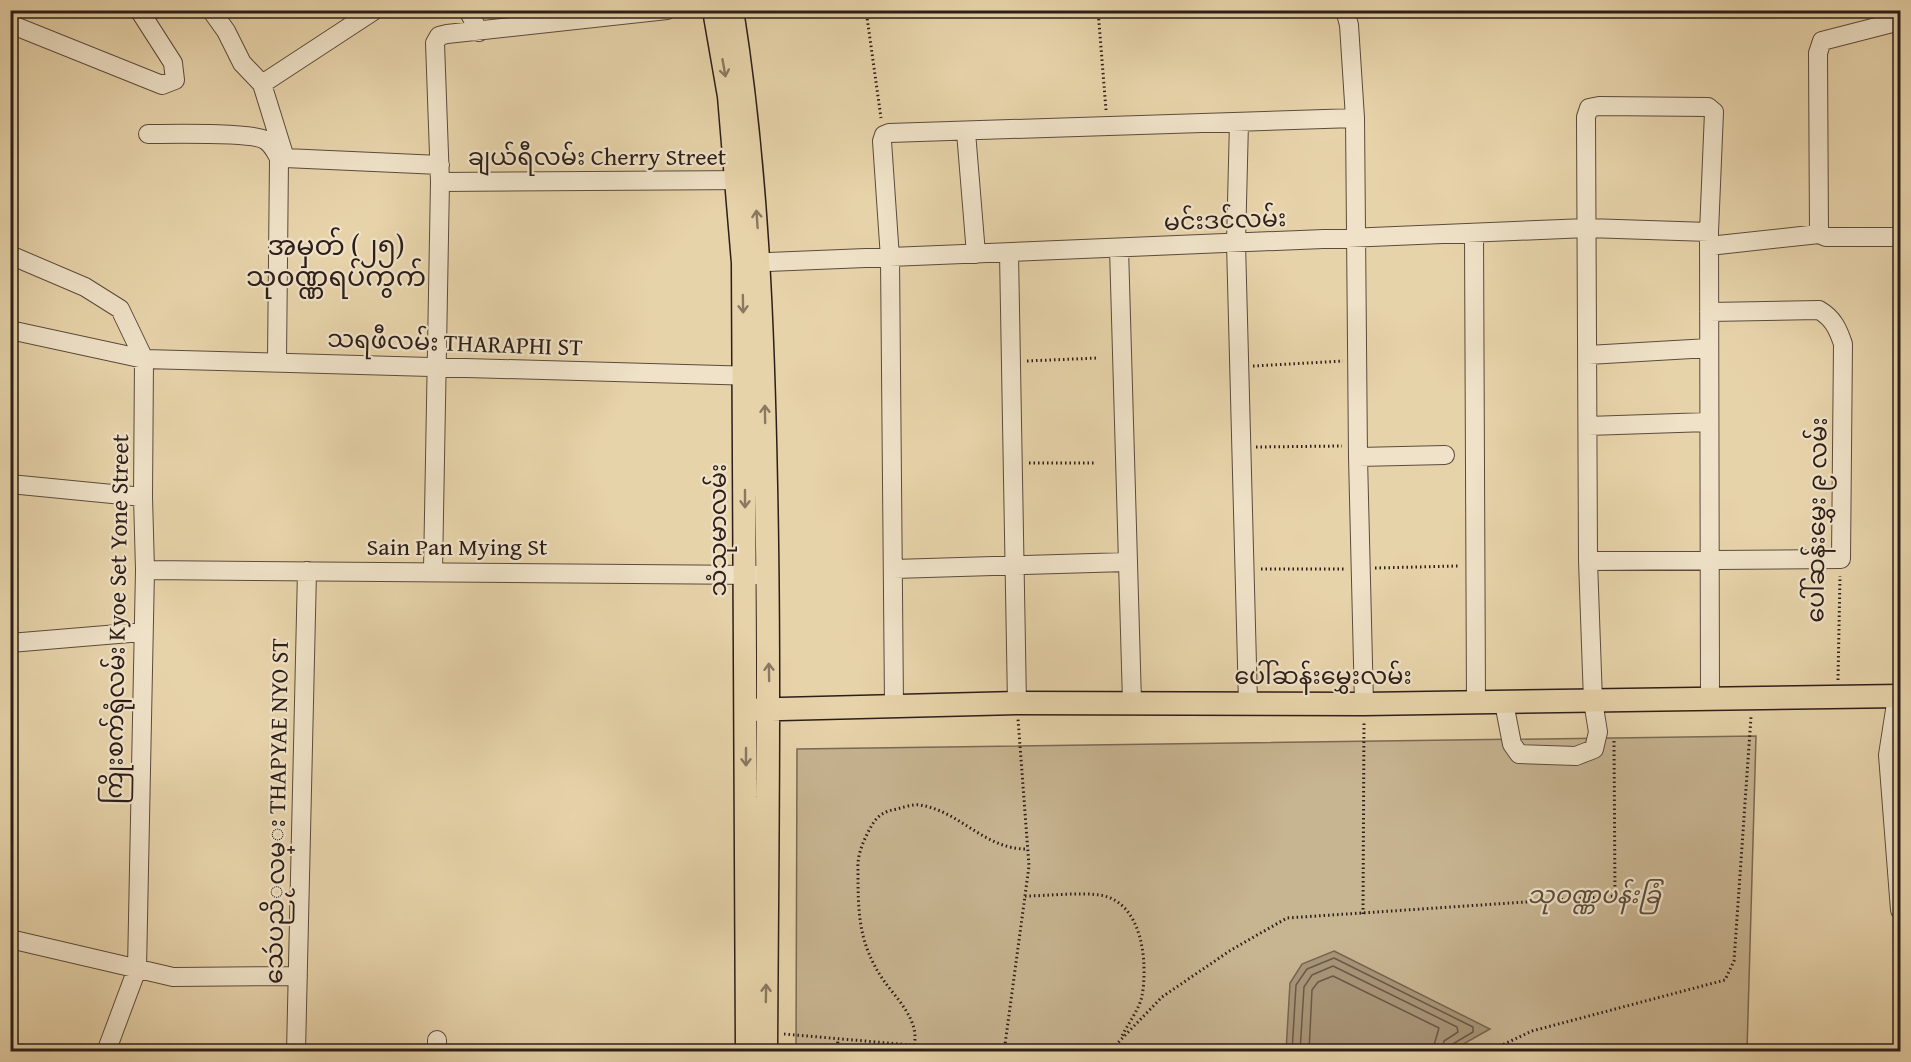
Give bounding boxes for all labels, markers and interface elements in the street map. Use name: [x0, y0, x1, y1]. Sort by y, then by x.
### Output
one-way arrow: [719, 58, 730, 77]
street label: ချယ်ရီလမ်း Cherry Street: [468, 139, 727, 176]
street label: မင်းဒင်လမ်း: [1163, 200, 1287, 239]
one-way arrow: [751, 210, 762, 230]
district label: အမှတ် (၂၅) သုဝဏ္ဏရပ်ကွက်: [246, 225, 426, 299]
one-way arrow: [738, 294, 749, 314]
street label: သရဖီလမ်း THARAPHI ST: [327, 321, 583, 366]
one-way arrow: [759, 405, 771, 425]
street label: ပေါ်ဆန်းမွှေး ၉ လမ်း: [1797, 417, 1838, 623]
street label: ကြိုးစက်ရုံလမ်း Kyoe Set Yone Street: [96, 433, 139, 805]
street label: သံသုမာလမ်း: [700, 464, 737, 596]
one-way arrow: [739, 489, 751, 509]
street label: Sain Pan Mying St: [367, 529, 548, 564]
street label: သေဴပညိႂလမ္း THAPYAE NYO ST: [256, 638, 299, 984]
street label: ပေါ်ဆန်းမွှေးလမ်း: [1234, 658, 1412, 695]
one-way arrow: [763, 663, 775, 683]
one-way arrow: [740, 747, 752, 767]
park label: သုဝဏ္ဏပန်းခြံ: [1527, 877, 1665, 915]
one-way arrow: [761, 984, 772, 1004]

